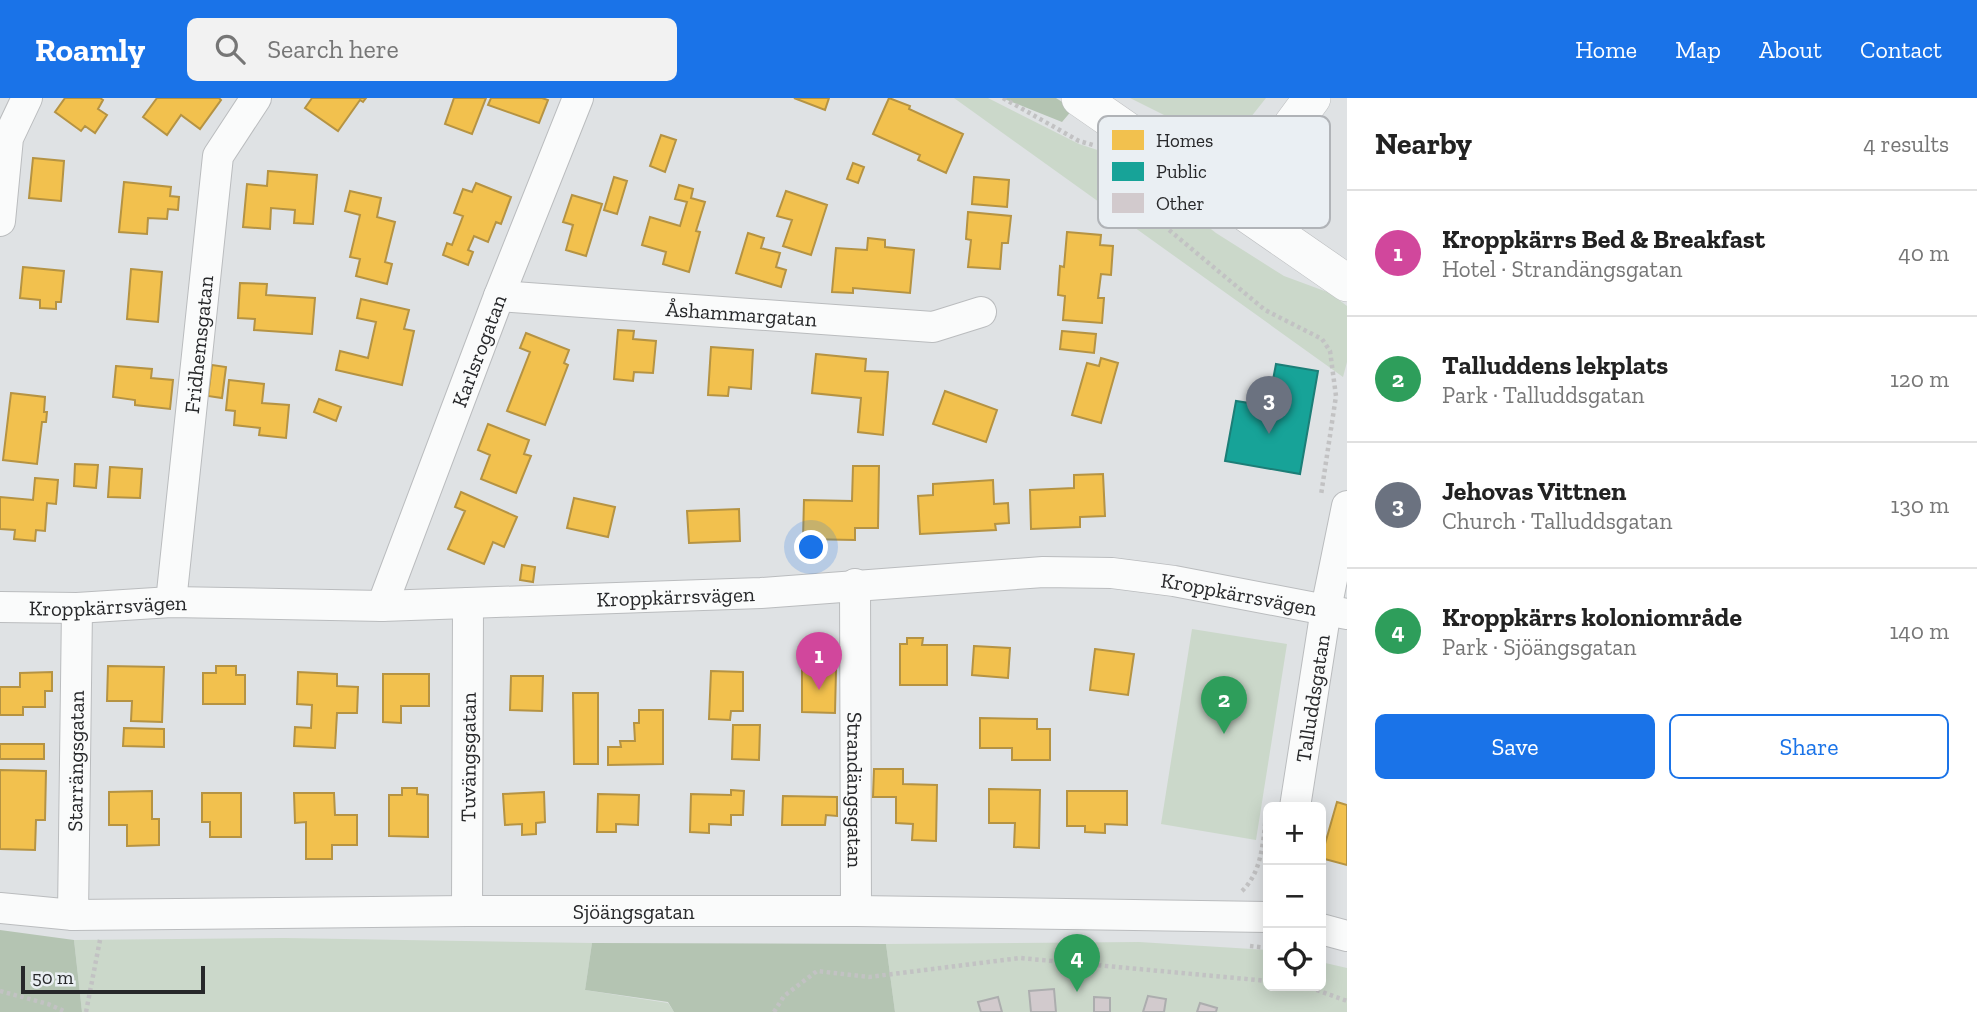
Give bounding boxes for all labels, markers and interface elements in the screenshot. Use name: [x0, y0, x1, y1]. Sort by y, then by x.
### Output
search box: [187, 18, 677, 81]
text: Roamly: [35, 30, 145, 69]
icon: search: [211, 30, 249, 68]
text: Search here: [267, 33, 399, 65]
text: Home: [1575, 35, 1637, 64]
text: Map: [1675, 35, 1721, 64]
text: About: [1759, 35, 1822, 64]
text: Contact: [1860, 35, 1942, 64]
legend: [1098, 116, 1330, 228]
text: Nearby: [1375, 126, 1472, 162]
text: Homes: [1156, 129, 1213, 152]
text: 4 results: [1863, 130, 1949, 158]
text: Public: [1156, 160, 1207, 183]
text: Other: [1156, 192, 1204, 215]
text: Kroppkärrs Bed & Breakfast: [1442, 223, 1765, 255]
text: 1: [1393, 239, 1403, 267]
text: 40 m: [1898, 239, 1949, 267]
text: Hotel · Strandängsgatan: [1442, 255, 1682, 283]
street label: Fridhemsgatan: [178, 274, 218, 415]
street label: Karlsrogatan: [446, 291, 511, 410]
street label: Åshammargatan: [665, 295, 818, 331]
text: Talluddens lekplats: [1442, 349, 1668, 381]
text: 2: [1392, 365, 1404, 393]
text: 120 m: [1890, 365, 1949, 393]
pin: 3: [1246, 376, 1292, 434]
text: Park · Talluddsgatan: [1442, 381, 1644, 409]
text: Jehovas Vittnen: [1442, 475, 1626, 507]
text: 3: [1392, 491, 1404, 519]
text: 130 m: [1891, 491, 1949, 519]
text: Church · Talluddsgatan: [1442, 507, 1672, 535]
your location: [794, 530, 828, 564]
street label: Kroppkärrsvägen: [1160, 567, 1319, 621]
street label: Kroppkärrsvägen: [596, 581, 755, 611]
street label: Kroppkärrsvägen: [29, 589, 187, 621]
text: Kroppkärrs koloniområde: [1442, 601, 1742, 633]
text: 4: [1391, 617, 1405, 645]
text: 140 m: [1889, 617, 1949, 645]
pin: 1: [796, 632, 842, 690]
street label: Talluddsgatan: [1290, 632, 1334, 764]
text: Park · Sjöängsgatan: [1442, 633, 1637, 661]
pin: 2: [1201, 676, 1247, 734]
street label: Starrängsgatan: [62, 690, 88, 832]
street label: Tuvängsgatan: [455, 692, 480, 822]
street label: Strandängsgatan: [843, 712, 868, 868]
button: Save: [1375, 714, 1655, 779]
button: Share: [1669, 714, 1949, 779]
map controls: [1263, 802, 1326, 991]
button: +: [1263, 802, 1326, 865]
button: −: [1263, 865, 1326, 928]
street label: Sjöängsgatan: [573, 899, 695, 925]
button: locate: [1263, 928, 1326, 991]
pin: 4: [1054, 934, 1100, 992]
scale bar: [21, 963, 205, 995]
text: 50 m: [32, 966, 73, 989]

